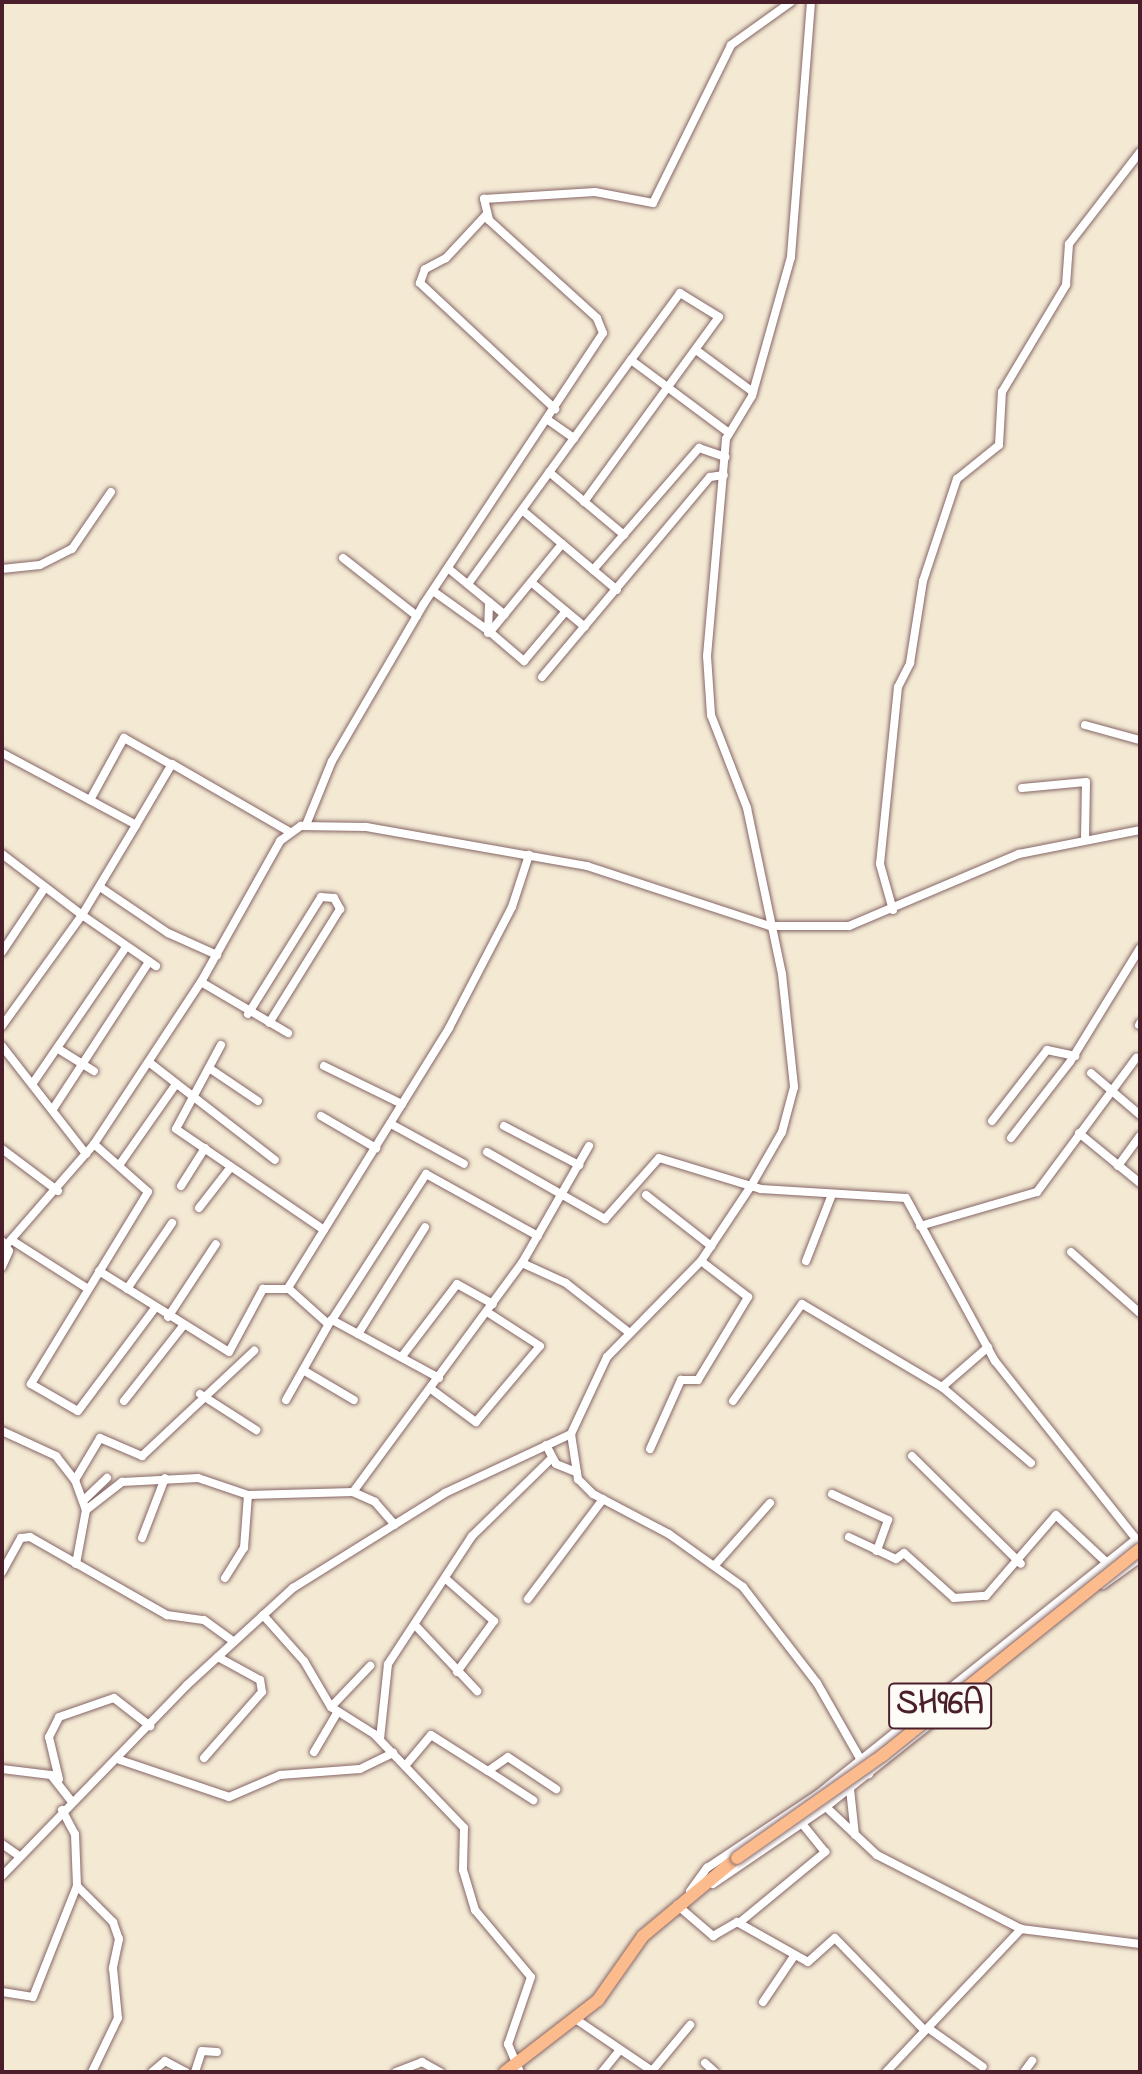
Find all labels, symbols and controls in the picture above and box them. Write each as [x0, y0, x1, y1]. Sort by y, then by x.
road number: SH96A [888, 1676, 992, 1736]

